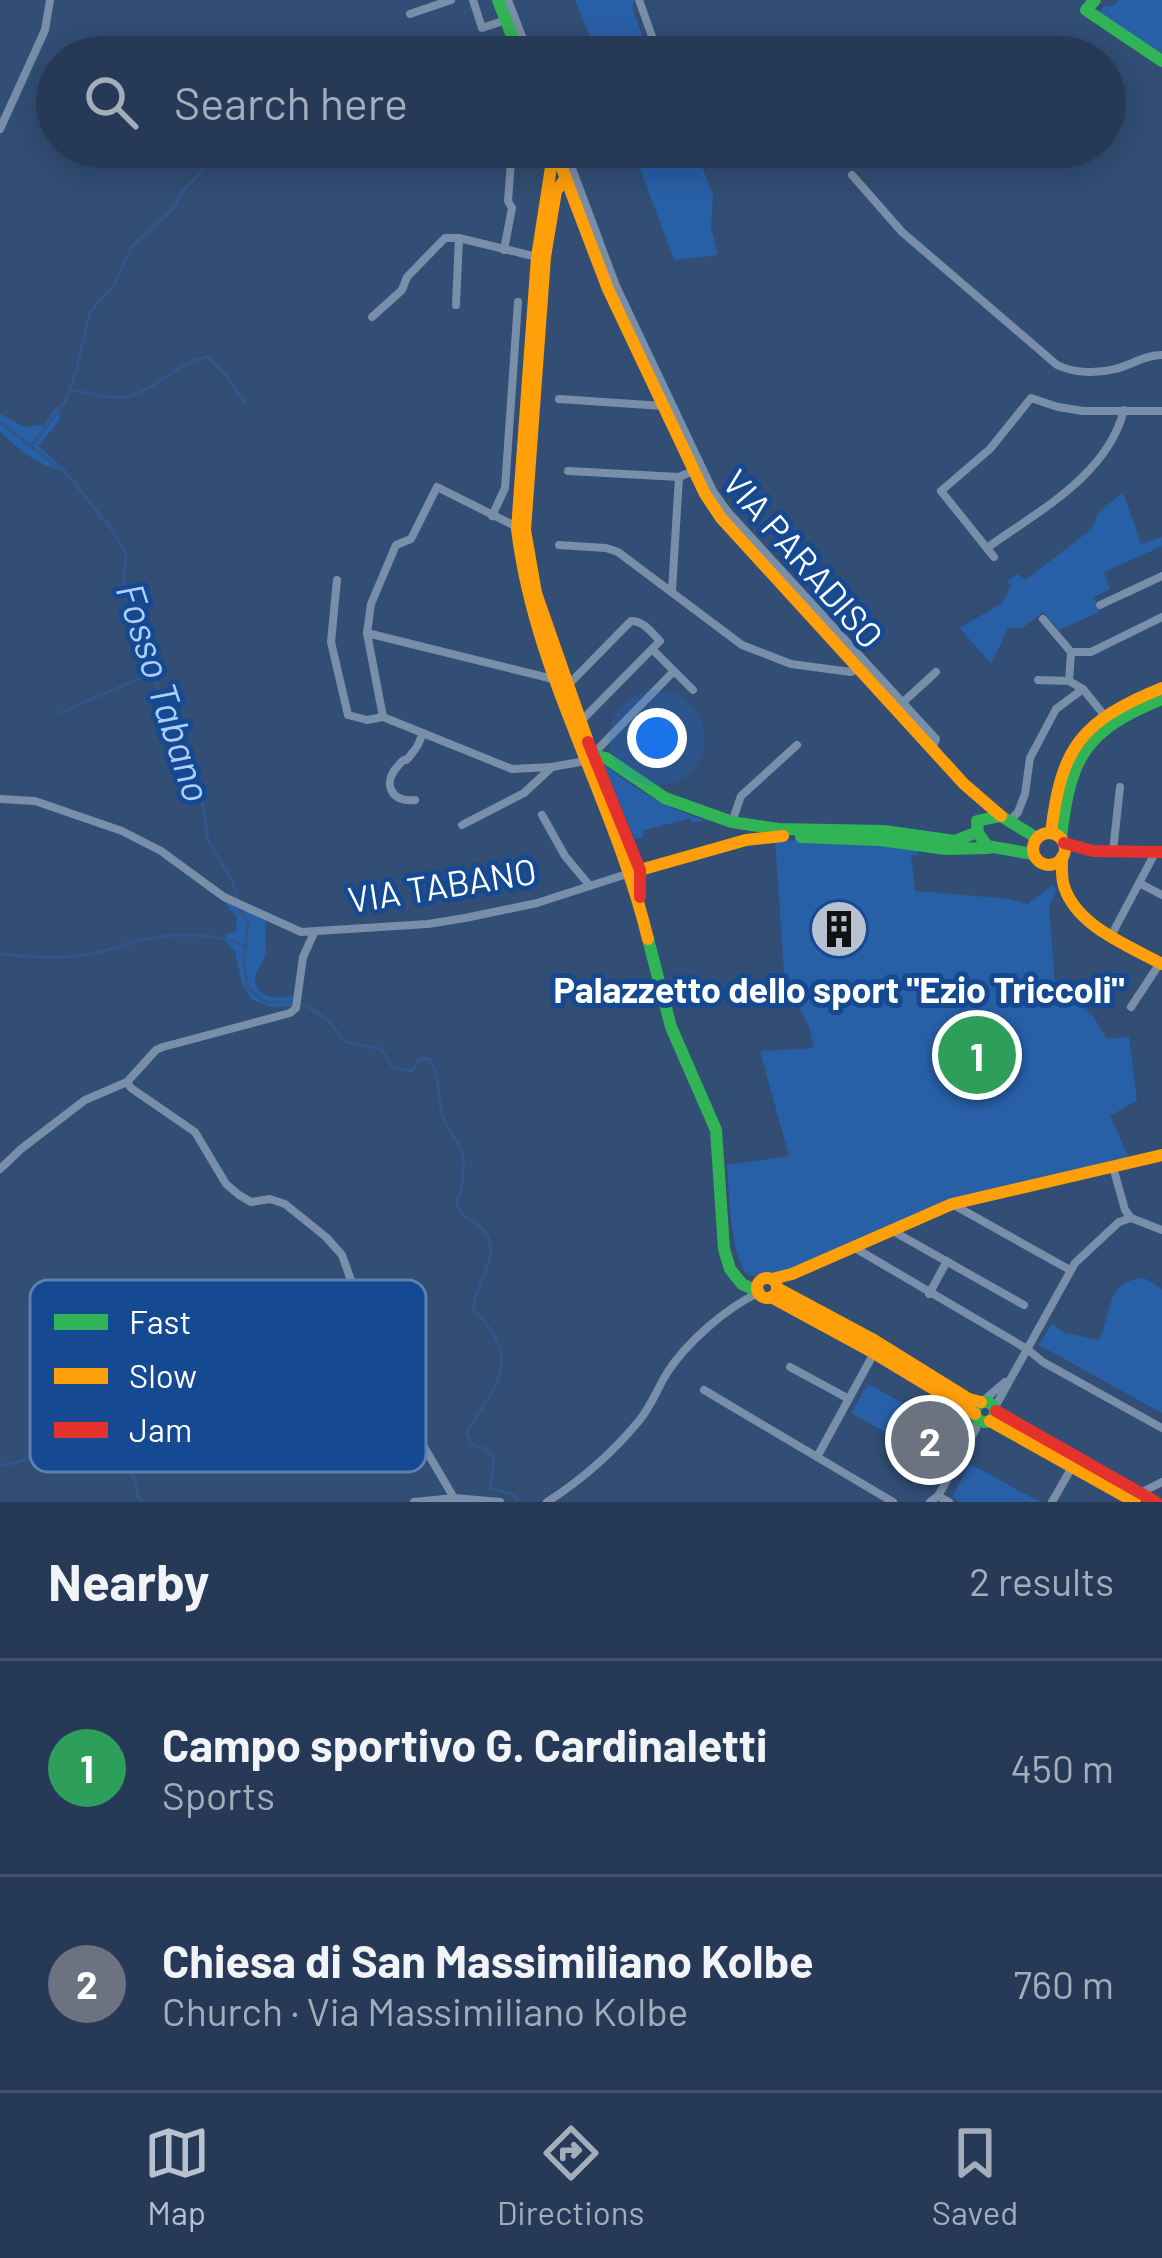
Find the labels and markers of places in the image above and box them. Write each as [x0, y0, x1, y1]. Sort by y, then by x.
building icon: Palazzetto dello sport "Ezio Triccoli" [808, 898, 870, 960]
place label: Palazzetto dello sport "Ezio Triccoli" [553, 967, 1125, 1010]
pin: 1 [938, 1010, 1016, 1100]
pin: 2 [891, 1395, 969, 1485]

